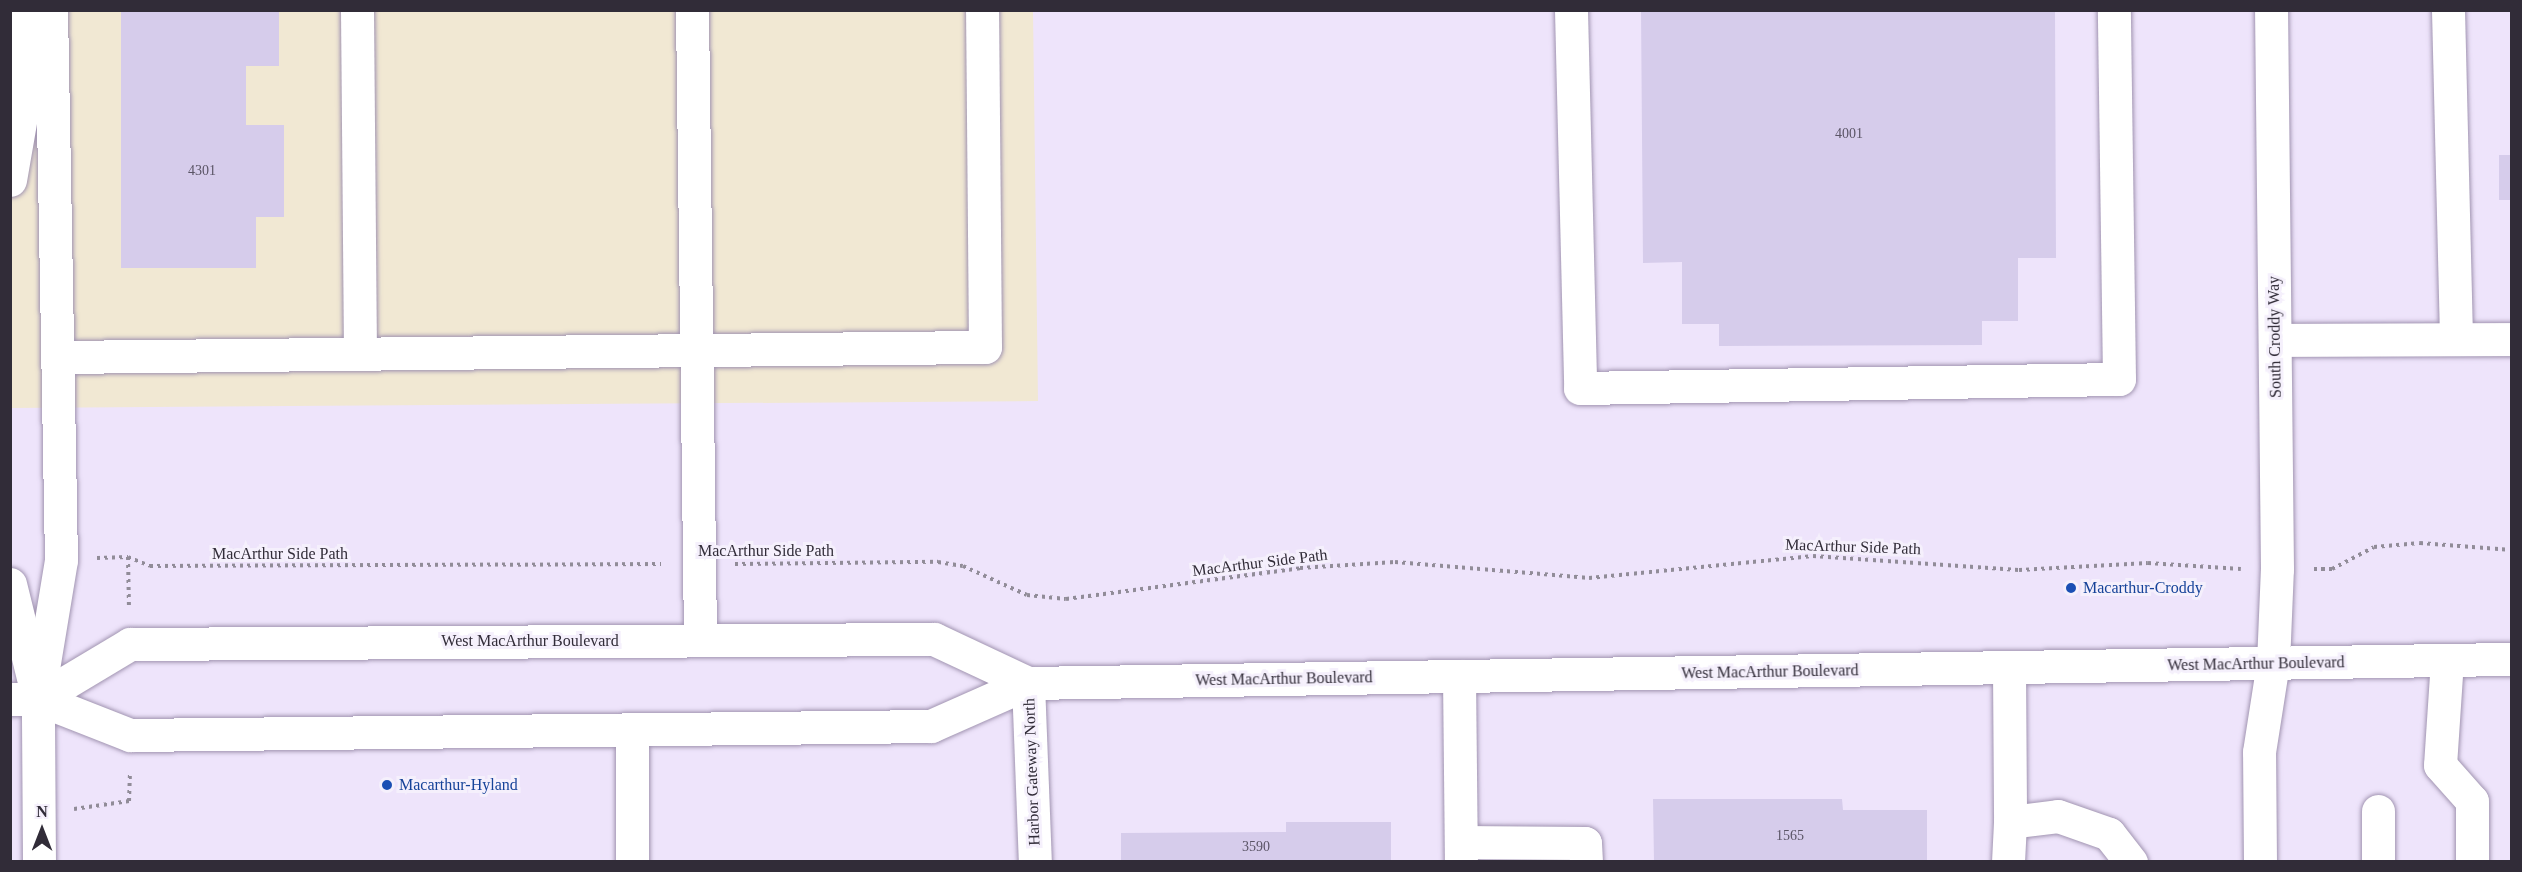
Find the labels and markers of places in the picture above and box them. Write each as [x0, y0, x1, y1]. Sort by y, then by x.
place label: Macarthur-Croddy [2083, 578, 2203, 598]
marker: Macarthur-Croddy [2064, 581, 2078, 595]
place label: Macarthur-Hyland [399, 775, 518, 795]
marker: Macarthur-Hyland [380, 778, 394, 792]

